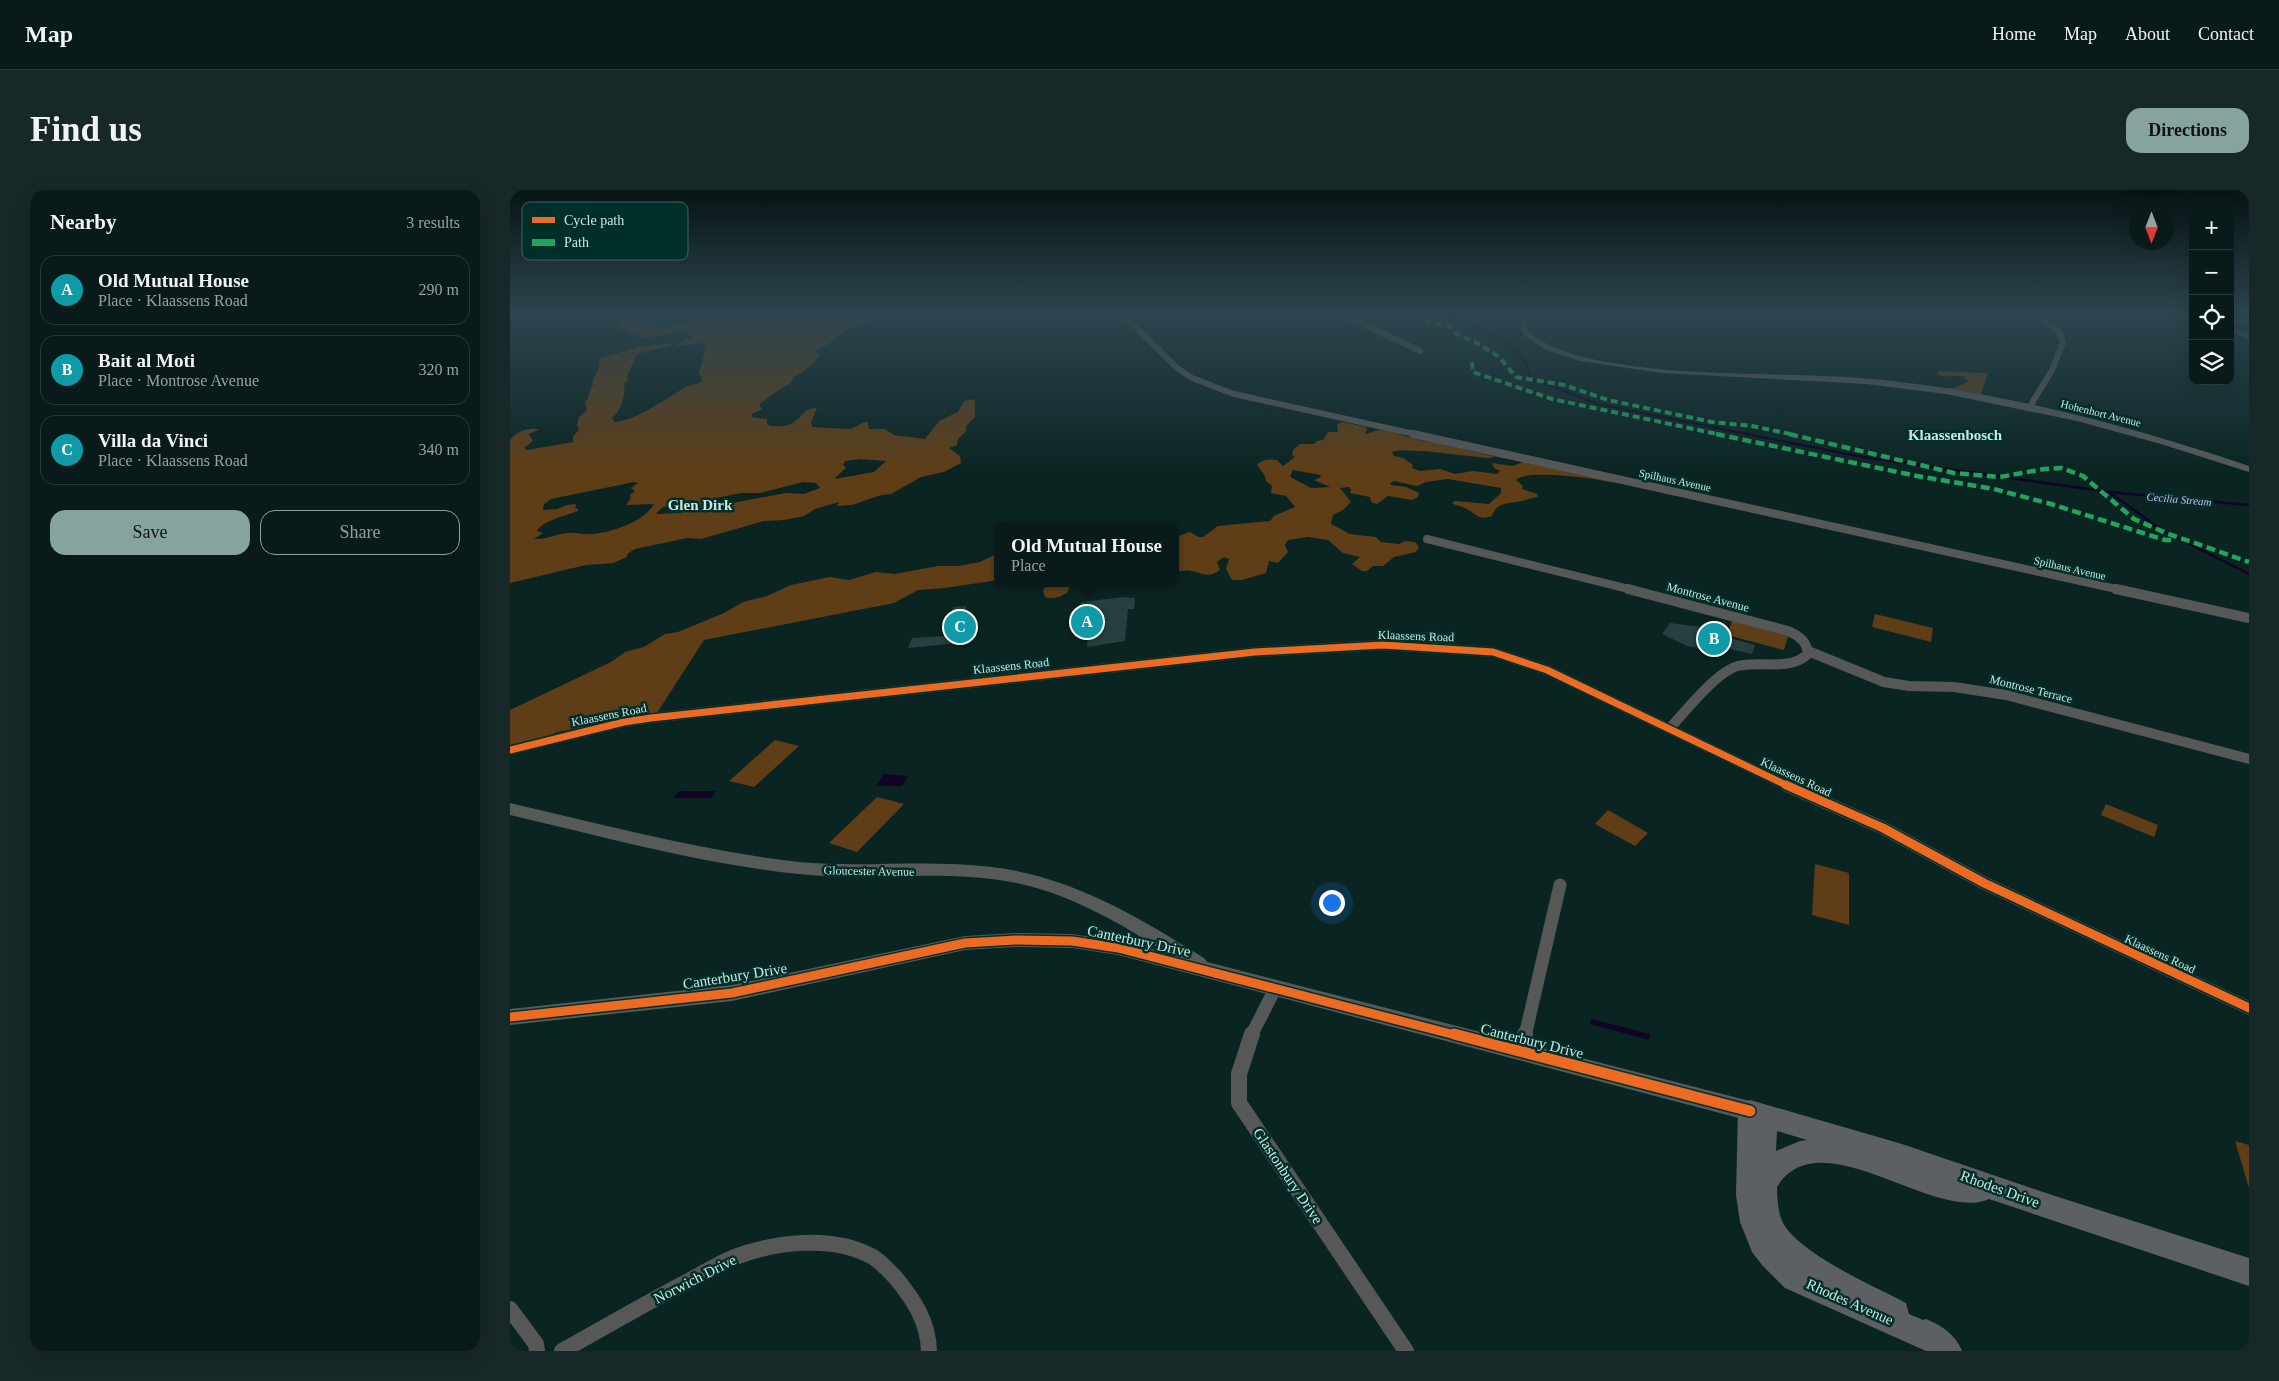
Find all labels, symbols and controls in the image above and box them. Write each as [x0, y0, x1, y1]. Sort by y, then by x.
text: Map [25, 21, 73, 47]
text: Home [1992, 24, 2036, 44]
text: Map [2064, 24, 2097, 44]
text: About [2125, 24, 2170, 44]
text: Contact [2198, 24, 2254, 44]
button: Directions [2126, 108, 2249, 153]
text: Find us [30, 110, 142, 149]
legend [522, 202, 688, 260]
north arrow [2129, 205, 2174, 250]
map controls [2189, 205, 2234, 385]
button: + [2189, 205, 2234, 250]
text: Nearby [50, 210, 117, 234]
text: Cycle path [564, 213, 624, 228]
text: 3 results [406, 214, 460, 231]
text: Path [564, 235, 589, 250]
button: − [2189, 250, 2234, 295]
text: Old Mutual House [98, 270, 249, 291]
text: A [61, 281, 73, 298]
text: 290 m [419, 281, 459, 298]
text: Place · Klaassens Road [98, 292, 248, 309]
button: locate [2189, 295, 2234, 340]
button: layers [2189, 340, 2234, 385]
text: Bait al Moti [98, 350, 195, 371]
text: B [62, 361, 72, 378]
text: 320 m [419, 361, 459, 378]
text: Place · Montrose Avenue [98, 372, 259, 389]
street label: Hohenhort Avenue [2059, 397, 2143, 429]
district label: Klaassenbosch [1908, 427, 2003, 443]
text: Villa da Vinci [98, 430, 208, 451]
text: C [61, 441, 73, 458]
text: 340 m [419, 441, 459, 458]
text: Place · Klaassens Road [98, 452, 248, 469]
street label: Spilhaus Avenue [1638, 466, 1712, 494]
water label: Cecilia Stream [2146, 490, 2212, 508]
district label: Glen Dirk [668, 497, 733, 513]
button: Save [50, 510, 250, 555]
button: Share [260, 510, 460, 555]
popup [994, 522, 1179, 587]
text: Old Mutual House [1011, 535, 1162, 556]
street label: Spilhaus Avenue [2033, 554, 2107, 582]
text: Place [1011, 557, 1046, 574]
street label: Montrose Avenue [1665, 579, 1751, 615]
pin: A [1071, 603, 1103, 641]
pin: C [944, 608, 976, 646]
pin: B [1698, 620, 1730, 658]
street label: Klaassens Road [1378, 628, 1454, 644]
street label: Klaassens Road [972, 655, 1050, 677]
street label: Montrose Terrace [1988, 672, 2074, 706]
street label: Klaassens Road [570, 701, 648, 729]
street label: Klaassens Road [1758, 755, 1834, 799]
street label: Gloucester Avenue [824, 863, 914, 879]
your location [1319, 890, 1345, 916]
street label: Canterbury Drive [1086, 922, 1193, 960]
street label: Klaassens Road [2122, 932, 2198, 976]
street label: Canterbury Drive [682, 960, 789, 992]
street label: Canterbury Drive [1479, 1020, 1585, 1062]
street label: Glastonbury Drive [1250, 1125, 1326, 1227]
street label: Rhodes Drive [1958, 1167, 2042, 1211]
street label: Norwich Drive [651, 1251, 739, 1307]
street label: Rhodes Avenue [1804, 1276, 1896, 1328]

